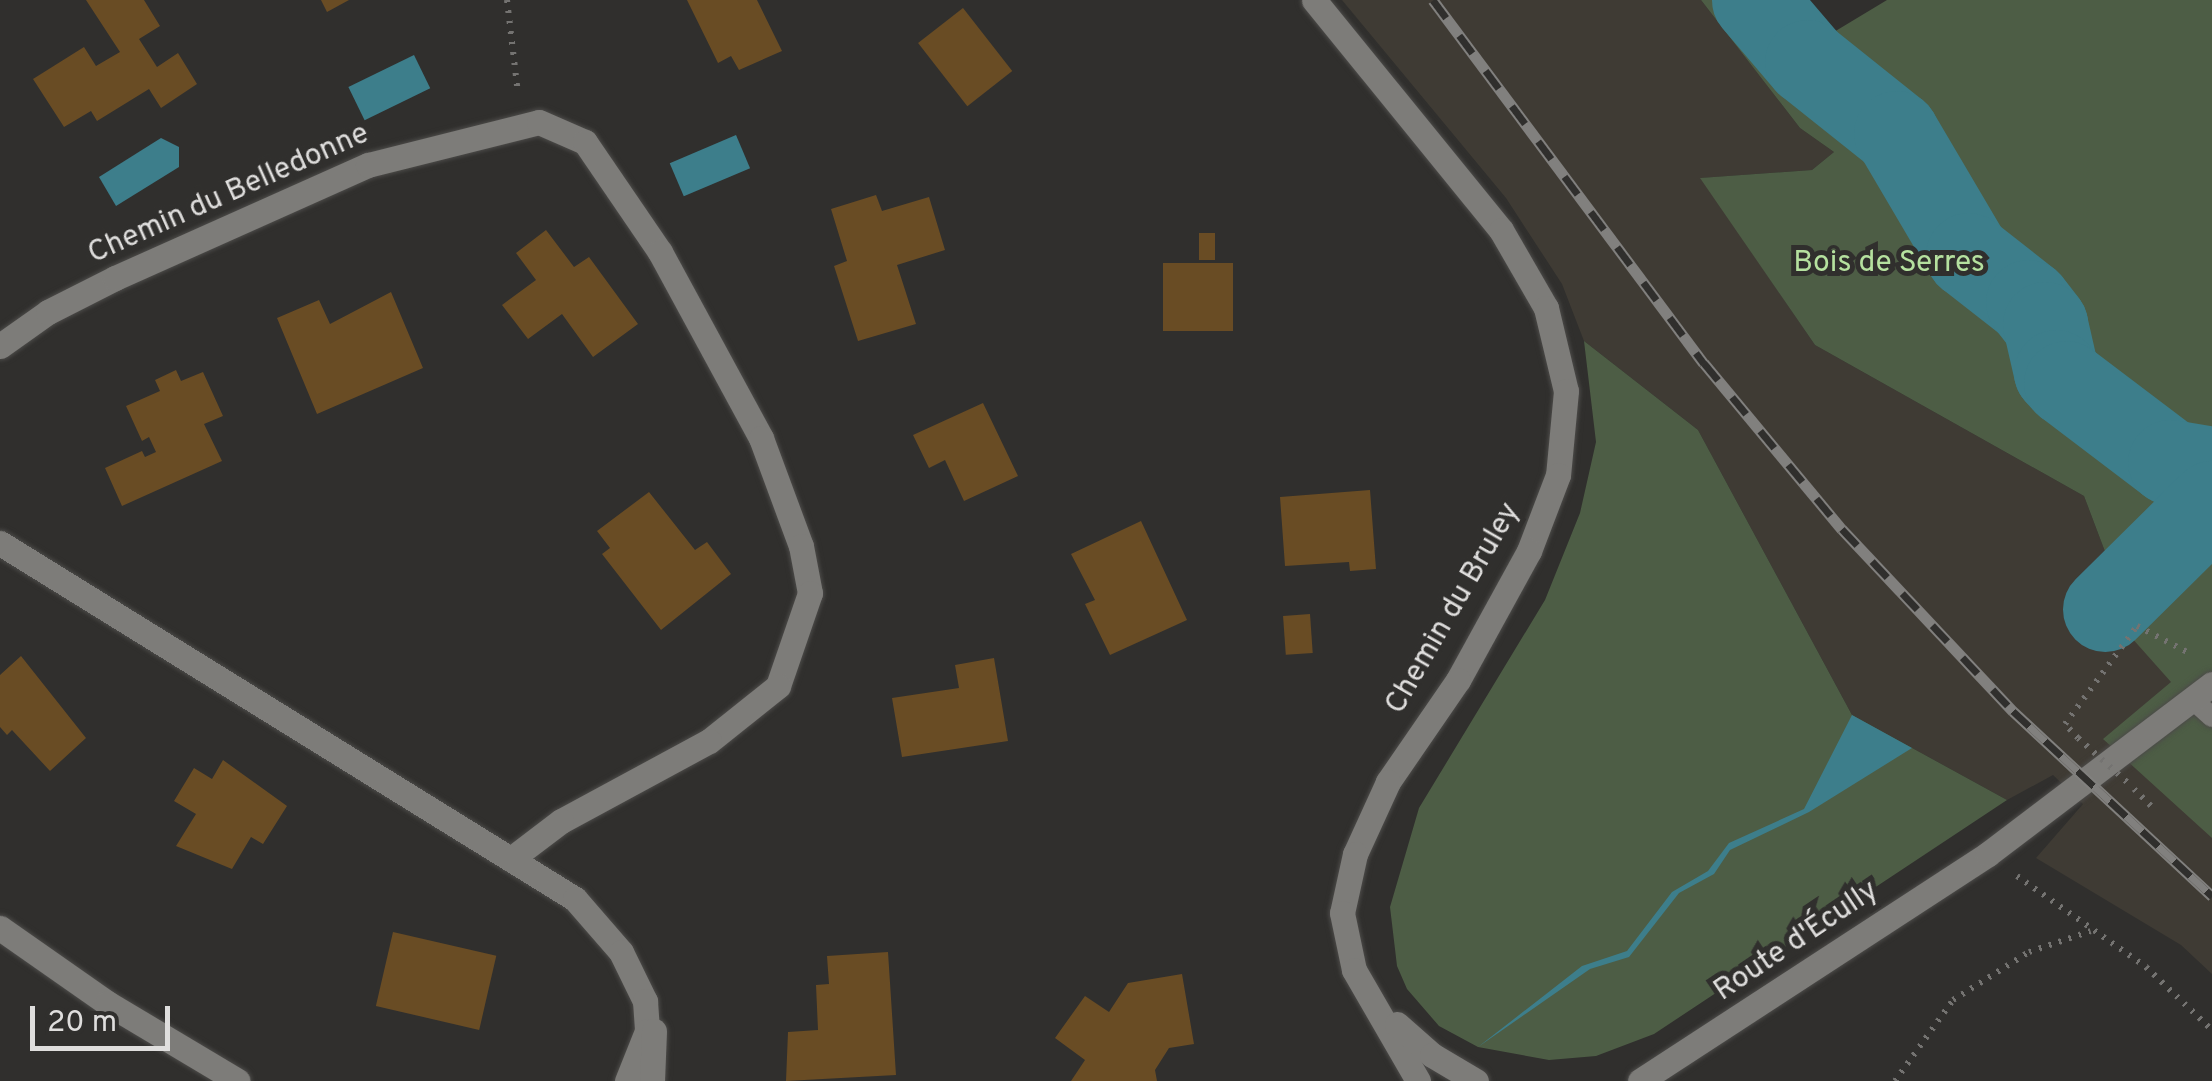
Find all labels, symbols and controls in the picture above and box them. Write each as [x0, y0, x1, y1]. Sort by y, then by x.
street label: Chemin du Belledonne [83, 117, 375, 273]
park label: Bois de Serres [1793, 246, 1985, 282]
street label: Chemin du Bruley [1379, 497, 1529, 721]
street label: Route d'Écully [1708, 874, 1886, 1010]
scale bar [35, 986, 175, 1048]
text: 20 m [47, 1005, 117, 1042]

